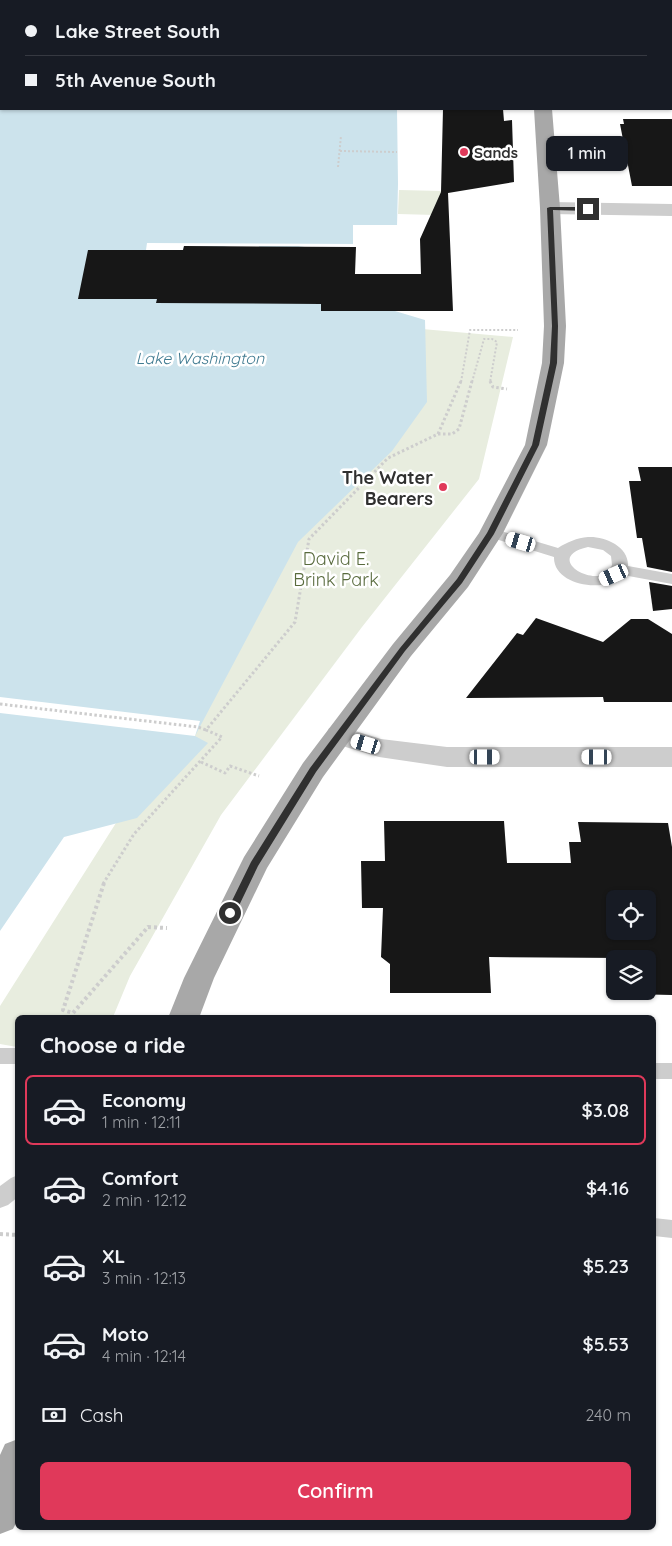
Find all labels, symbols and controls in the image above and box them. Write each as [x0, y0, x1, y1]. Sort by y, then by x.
text: Lake Street South [55, 19, 220, 43]
text: 5th Avenue South [55, 68, 216, 92]
callout: 1 min [547, 136, 629, 172]
place label: Sands [474, 143, 518, 162]
text: 1 min [568, 143, 606, 163]
marker: Sands [458, 146, 470, 158]
route end [577, 198, 599, 220]
water label: Lake Washington [136, 348, 265, 368]
place label: The Water Bearers [342, 466, 433, 510]
marker: The Water Bearers [437, 481, 449, 493]
car [504, 531, 537, 553]
park label: David E. Brink Park [293, 547, 379, 591]
car [597, 562, 630, 588]
car [349, 732, 382, 756]
car [470, 750, 500, 765]
car [582, 750, 612, 765]
map controls [606, 890, 656, 1000]
button: locate [606, 890, 656, 940]
route start [219, 902, 241, 924]
button: layers [606, 950, 656, 1000]
text: Choose a ride [40, 1031, 185, 1059]
icon: car [42, 1088, 87, 1133]
text: Economy [102, 1088, 186, 1112]
text: $3.08 [582, 1098, 629, 1122]
text: 1 min · 12:11 [102, 1112, 181, 1132]
icon: car [42, 1166, 87, 1211]
text: Comfort [102, 1166, 179, 1190]
text: $4.16 [586, 1176, 629, 1200]
text: 2 min · 12:12 [102, 1190, 187, 1210]
icon: car [42, 1244, 87, 1289]
text: XL [102, 1244, 125, 1268]
text: $5.23 [583, 1254, 629, 1278]
text: 3 min · 12:13 [102, 1268, 186, 1288]
icon: car [42, 1322, 87, 1367]
text: Moto [102, 1322, 149, 1346]
text: $5.53 [583, 1332, 629, 1356]
text: 4 min · 12:14 [102, 1346, 186, 1366]
icon: cash [40, 1401, 68, 1429]
text: Cash [80, 1403, 124, 1427]
text: 240 m [585, 1405, 631, 1425]
button: Confirm [40, 1462, 631, 1520]

